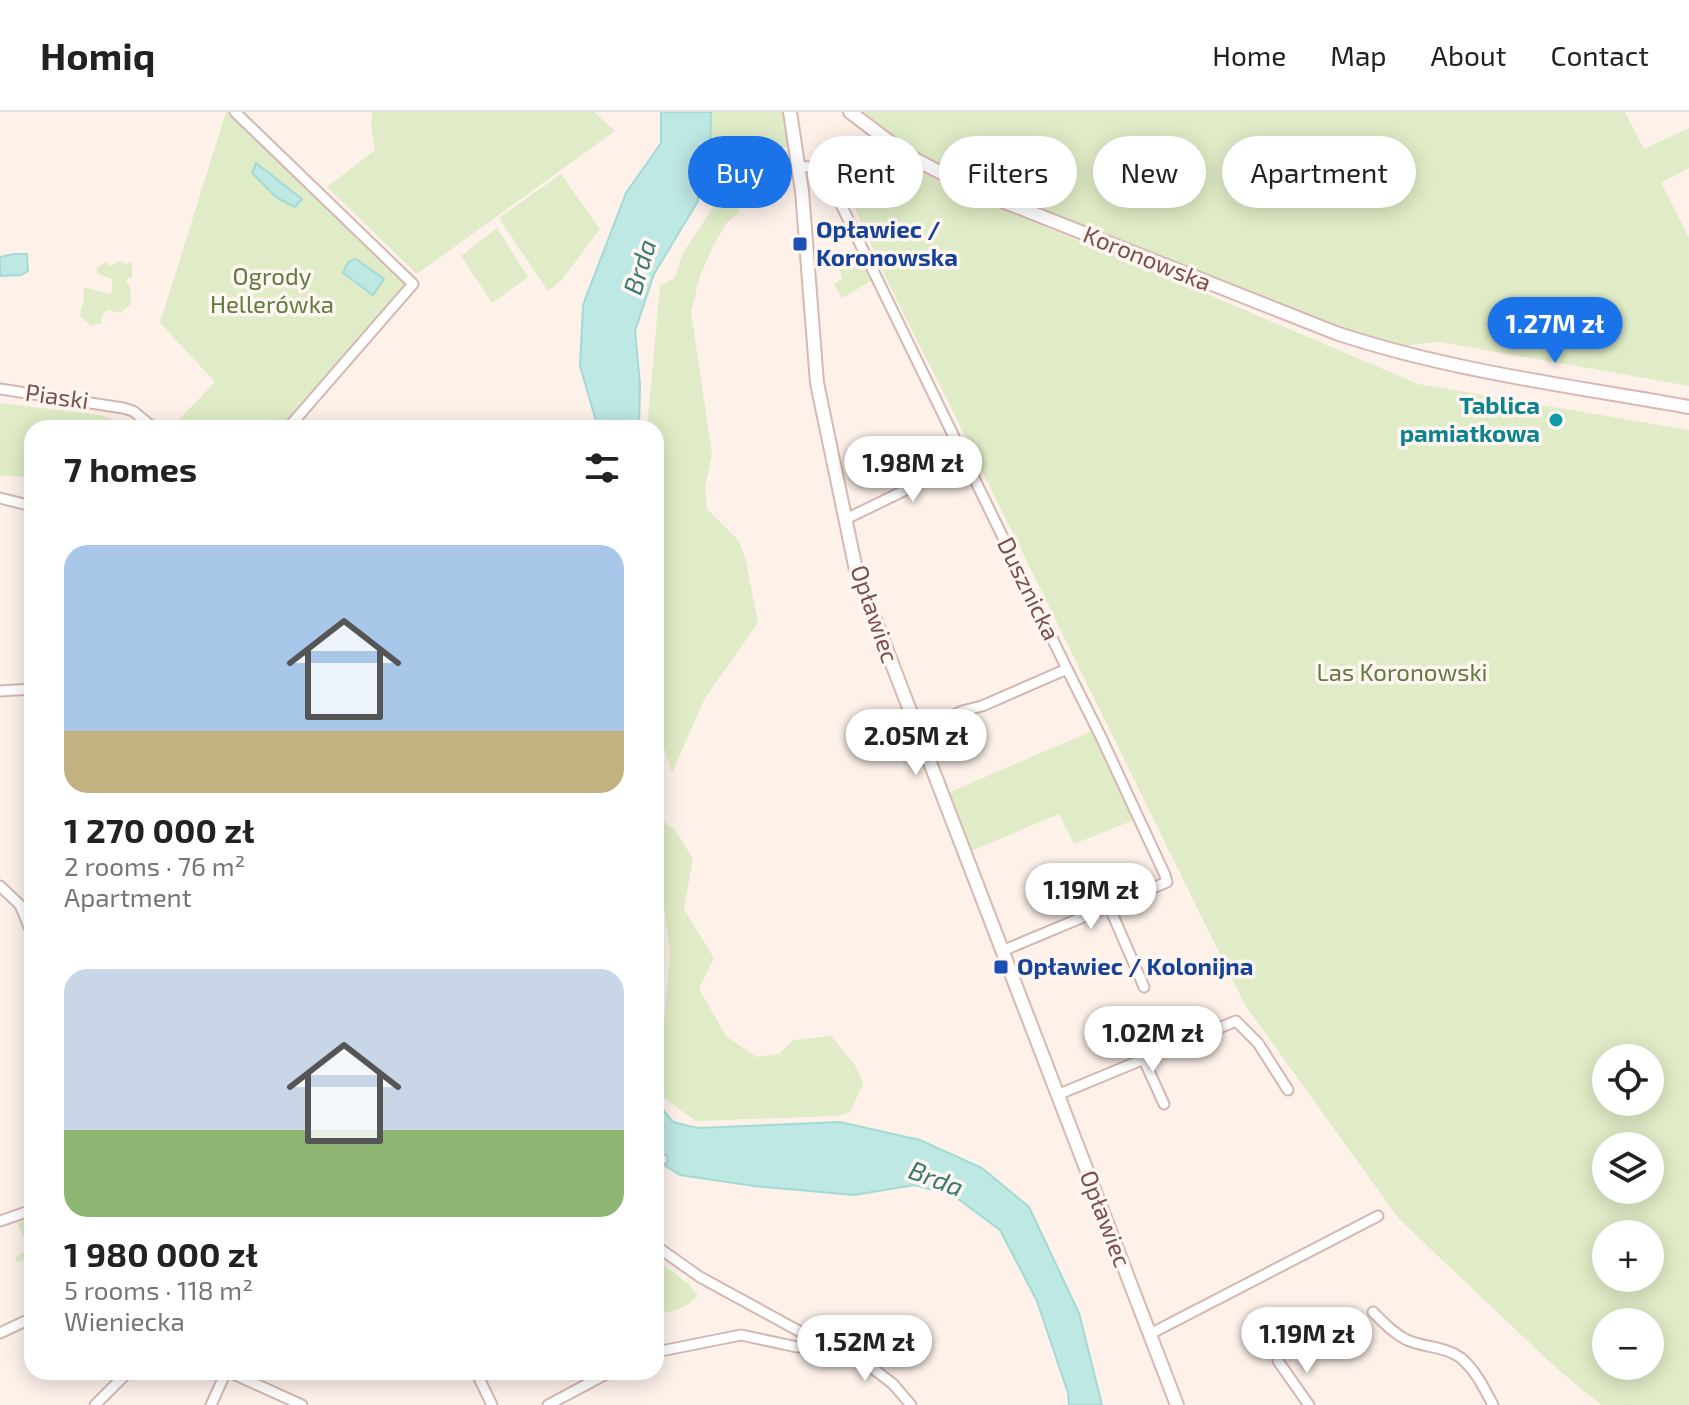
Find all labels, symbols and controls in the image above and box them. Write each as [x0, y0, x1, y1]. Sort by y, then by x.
text: Homiq [40, 32, 155, 78]
text: Home [1212, 38, 1286, 72]
text: Map [1330, 38, 1387, 72]
text: About [1431, 38, 1506, 72]
text: Contact [1550, 38, 1649, 72]
chip: Buy [688, 136, 792, 208]
chip: Rent [808, 136, 923, 208]
chip: Filters [939, 136, 1077, 208]
chip: New [1093, 136, 1206, 208]
chip: Apartment [1222, 136, 1416, 208]
place label: Opławiec / Koronowska [816, 214, 958, 271]
street label: Koronowska [1079, 219, 1216, 296]
water label: Brda [616, 235, 662, 298]
marker: Opławiec / Koronowska [791, 235, 809, 253]
park label: Ogrody Hellerówka [210, 261, 334, 318]
pin: 1.27M zł [1472, 297, 1638, 365]
text: 1.27M zł [1506, 307, 1604, 338]
street label: Piaski [24, 377, 91, 414]
place label: Tablica pamiatkowa [1400, 390, 1540, 447]
marker: Tablica pamiatkowa [1547, 411, 1565, 429]
pin: 1.98M zł [830, 436, 996, 504]
icon: filters [580, 446, 624, 490]
text: 1.98M zł [862, 446, 964, 477]
text: 7 homes [64, 448, 197, 489]
street label: Dusznicka [992, 532, 1067, 645]
street label: Opławiec [845, 561, 906, 666]
icon: home [272, 597, 416, 741]
park label: Las Koronowski [1316, 657, 1488, 686]
pin: 2.05M zł [833, 709, 999, 777]
text: 2.05M zł [864, 719, 968, 750]
text: 1 270 000 zł [64, 809, 254, 850]
text: 2 rooms · 76 m² [64, 850, 245, 881]
pin: 1.19M zł [1008, 863, 1174, 931]
text: 1.19M zł [1043, 873, 1139, 904]
text: Apartment [64, 881, 192, 912]
place label: Opławiec / Kolonijna [1017, 951, 1253, 980]
marker: Opławiec / Kolonijna [992, 958, 1010, 976]
pin: 1.02M zł [1070, 1006, 1236, 1074]
text: 1.02M zł [1102, 1016, 1204, 1047]
icon: home [272, 1021, 416, 1165]
map controls [1592, 1044, 1664, 1380]
button: locate [1592, 1044, 1664, 1116]
button: layers [1592, 1132, 1664, 1204]
water label: Brda [905, 1153, 968, 1202]
street label: Opławiec [1075, 1166, 1138, 1271]
button: + [1592, 1220, 1664, 1292]
text: 1 980 000 zł [64, 1233, 258, 1274]
text: 5 rooms · 118 m² [64, 1274, 253, 1305]
text: Wieniecka [64, 1305, 185, 1336]
pin: 1.19M zł [1224, 1307, 1390, 1375]
button: − [1592, 1308, 1664, 1380]
pin: 1.52M zł [782, 1315, 948, 1383]
text: 1.19M zł [1259, 1317, 1355, 1348]
text: 1.52M zł [815, 1325, 915, 1356]

